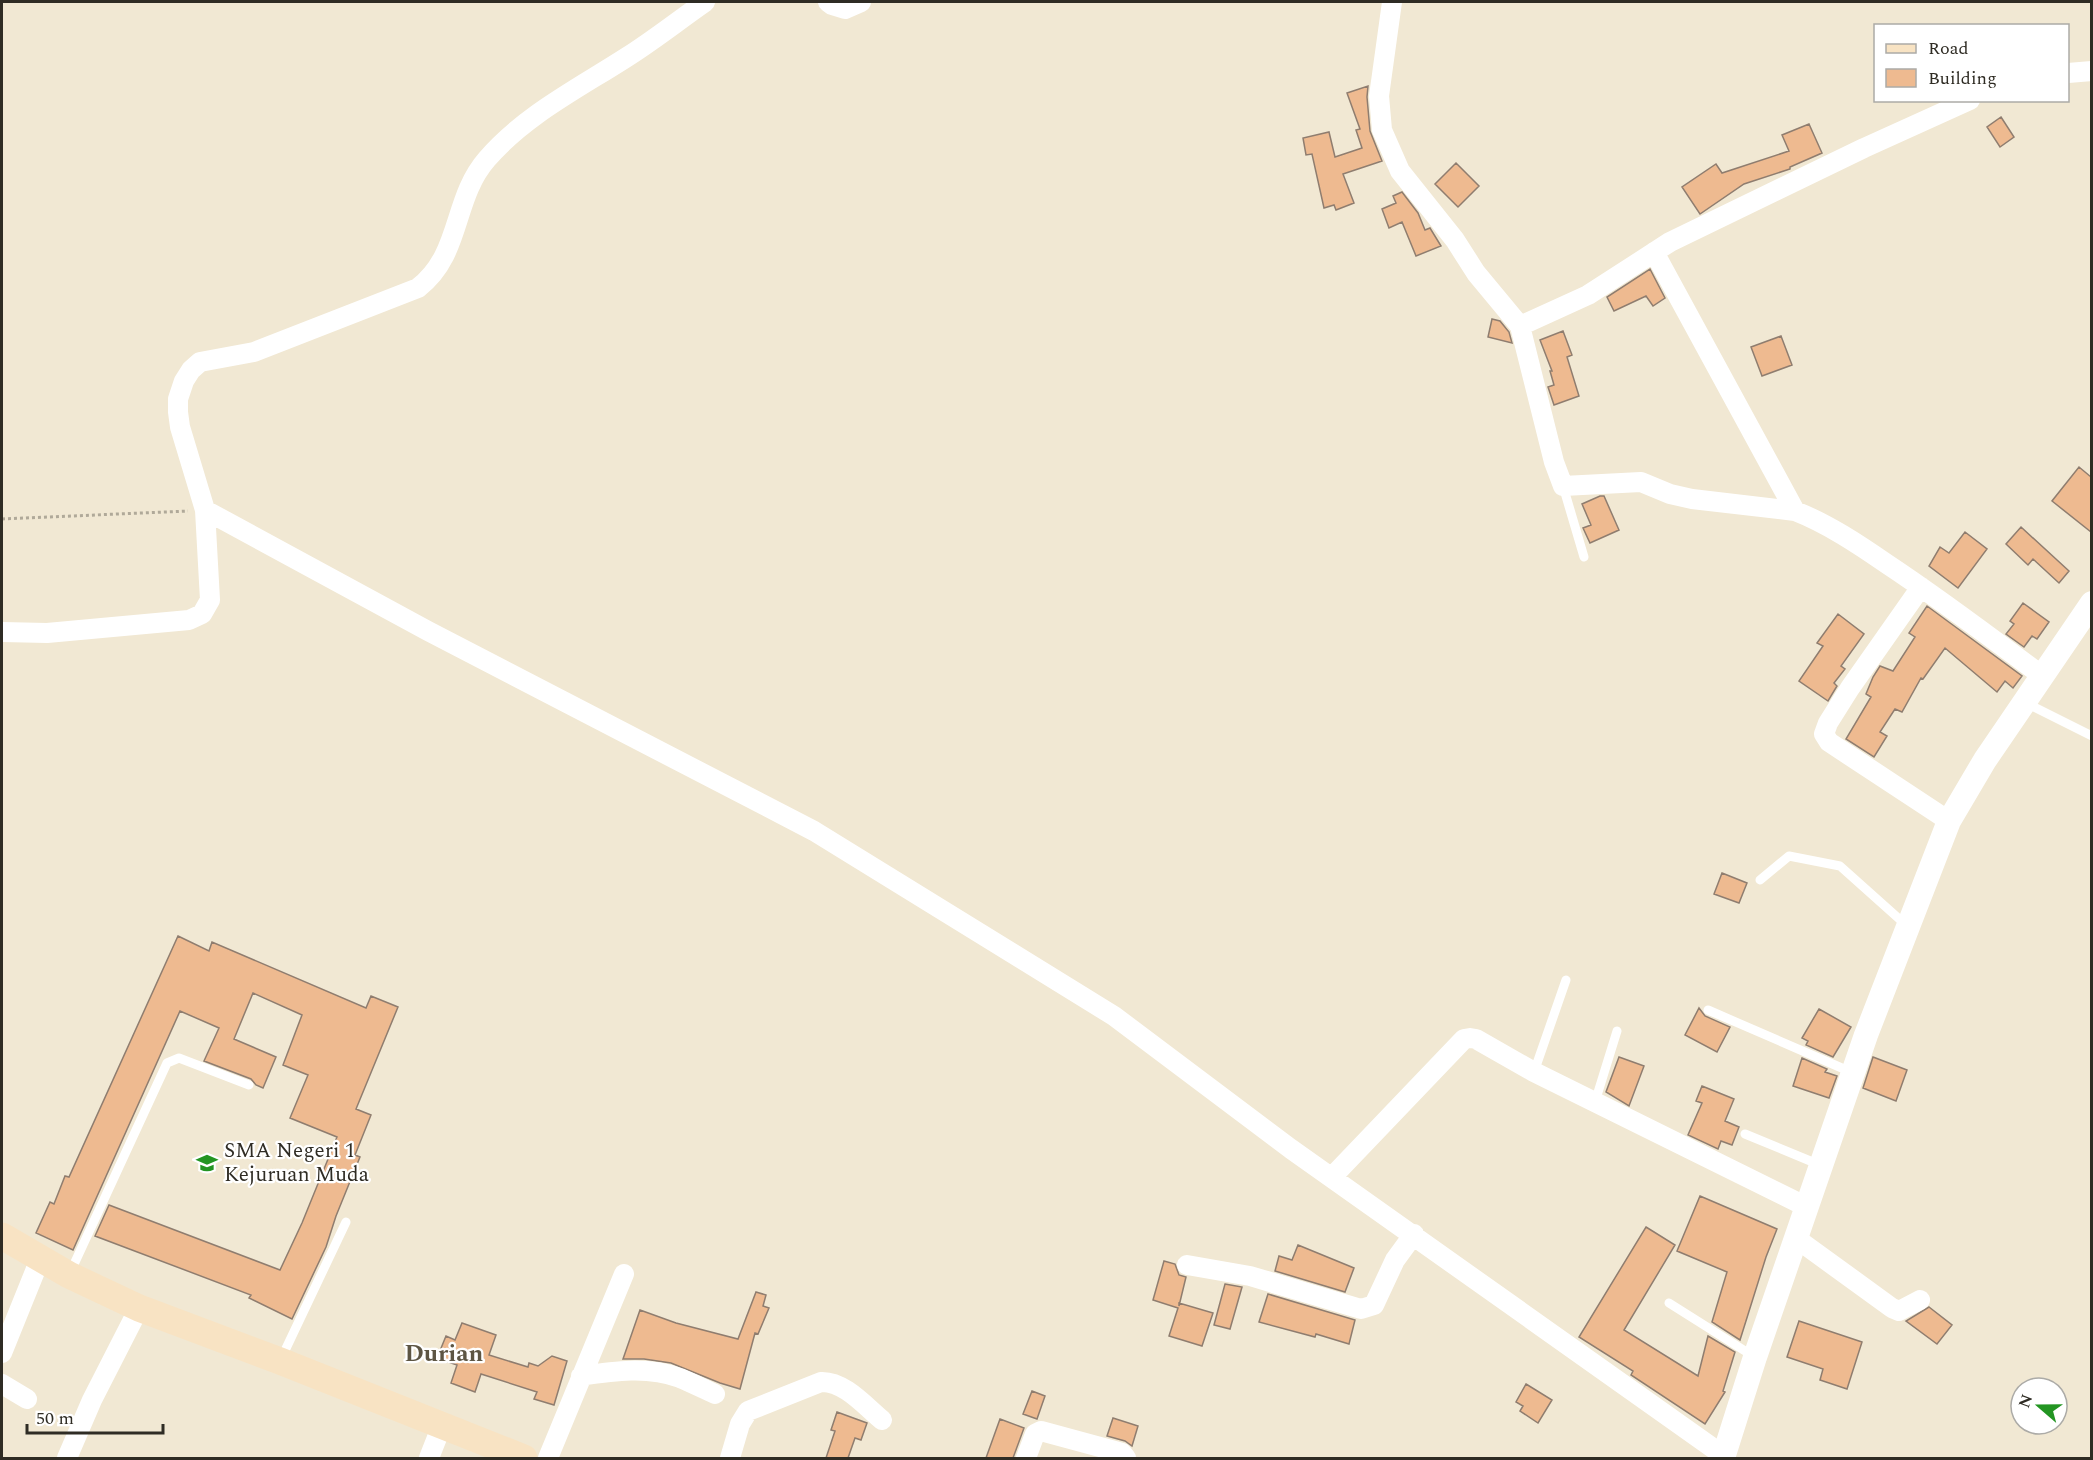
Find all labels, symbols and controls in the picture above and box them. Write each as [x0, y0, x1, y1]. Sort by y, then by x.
legend [1874, 24, 2069, 102]
text: Road [1928, 35, 1969, 62]
text: Building [1928, 65, 1997, 92]
place label: SMA Negeri 1 Kejuruan Muda [224, 1135, 370, 1191]
school or university icon: SMA Negeri 1 Kejuruan Muda [195, 1151, 219, 1175]
district label: Durian [405, 1336, 484, 1372]
north arrow [2009, 1376, 2069, 1436]
text: N [2012, 1391, 2039, 1411]
scale bar [27, 1397, 164, 1435]
text: 50 m [36, 1405, 74, 1432]

